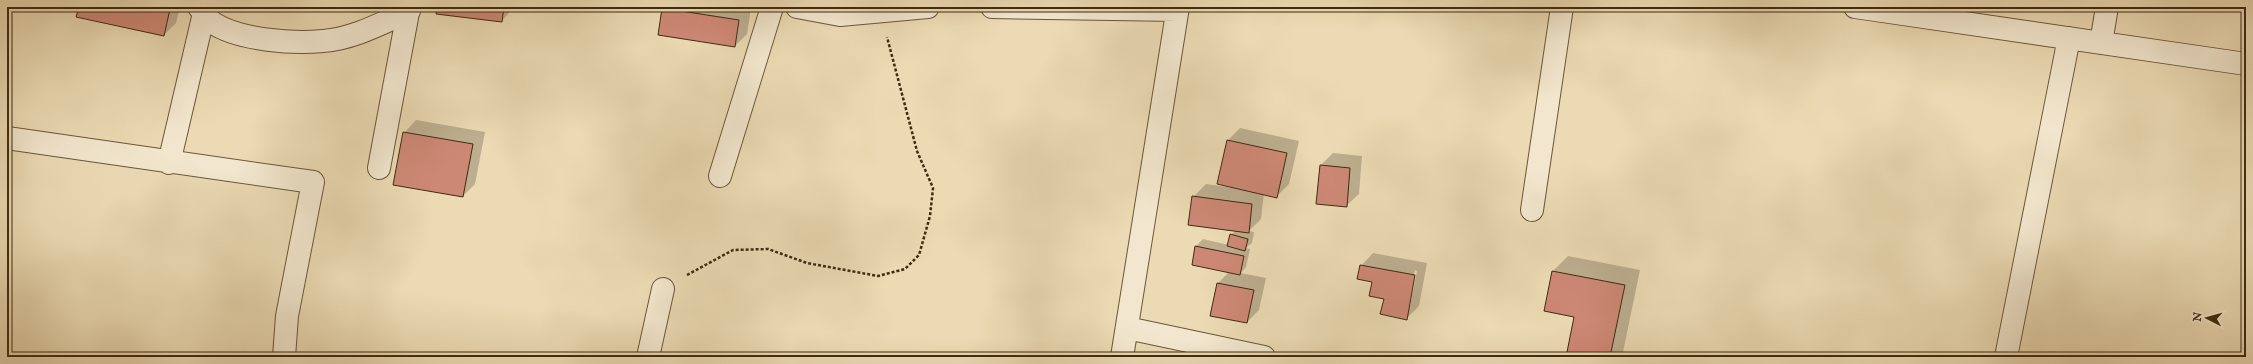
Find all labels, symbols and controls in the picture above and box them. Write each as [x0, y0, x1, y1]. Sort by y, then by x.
north arrow [2187, 298, 2227, 338]
text: N [2190, 311, 2206, 324]

